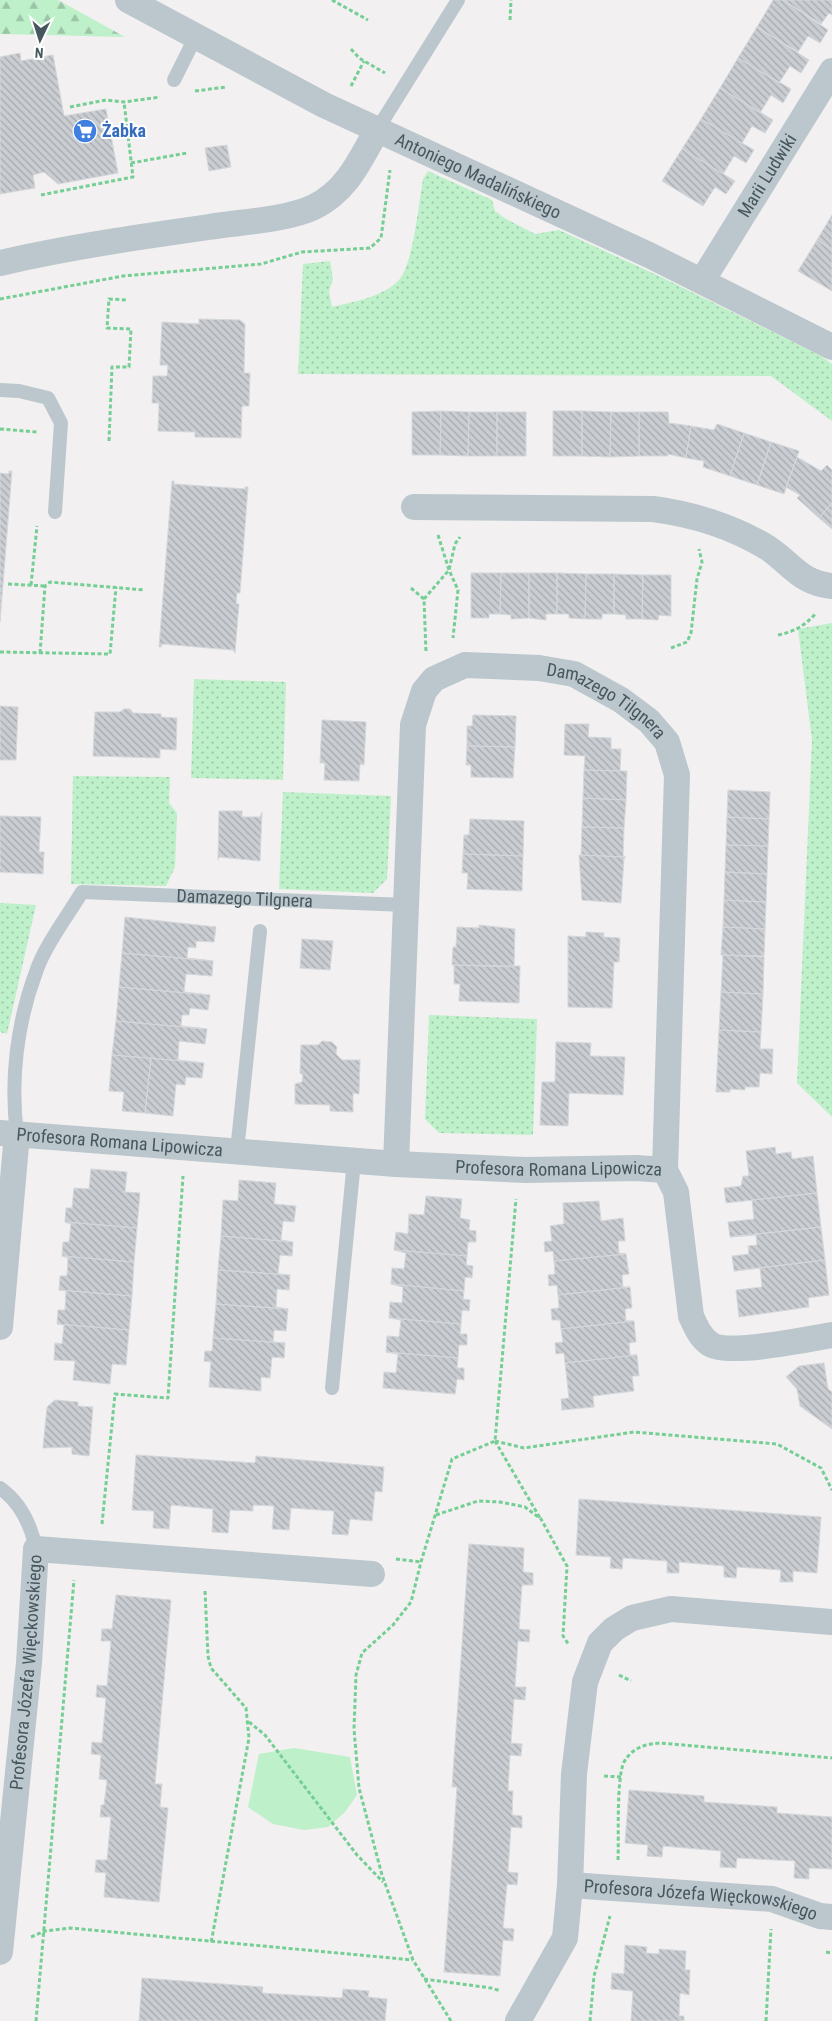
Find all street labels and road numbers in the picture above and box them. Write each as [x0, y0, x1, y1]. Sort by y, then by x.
street label: Antoniego Madalińskiego [392, 128, 565, 223]
street label: Marii Ludwiki [733, 130, 801, 221]
street label: Damazego Tilgnera [545, 659, 671, 743]
street label: Damazego Tilgnera [176, 885, 313, 911]
street label: Profesora Romana Lipowicza [16, 1123, 224, 1160]
street label: Profesora Romana Lipowicza [455, 1156, 663, 1180]
street label: Profesora Józefa Więckowskiego [5, 1554, 46, 1791]
street label: Profesora Józefa Więckowskiego [583, 1875, 820, 1924]

